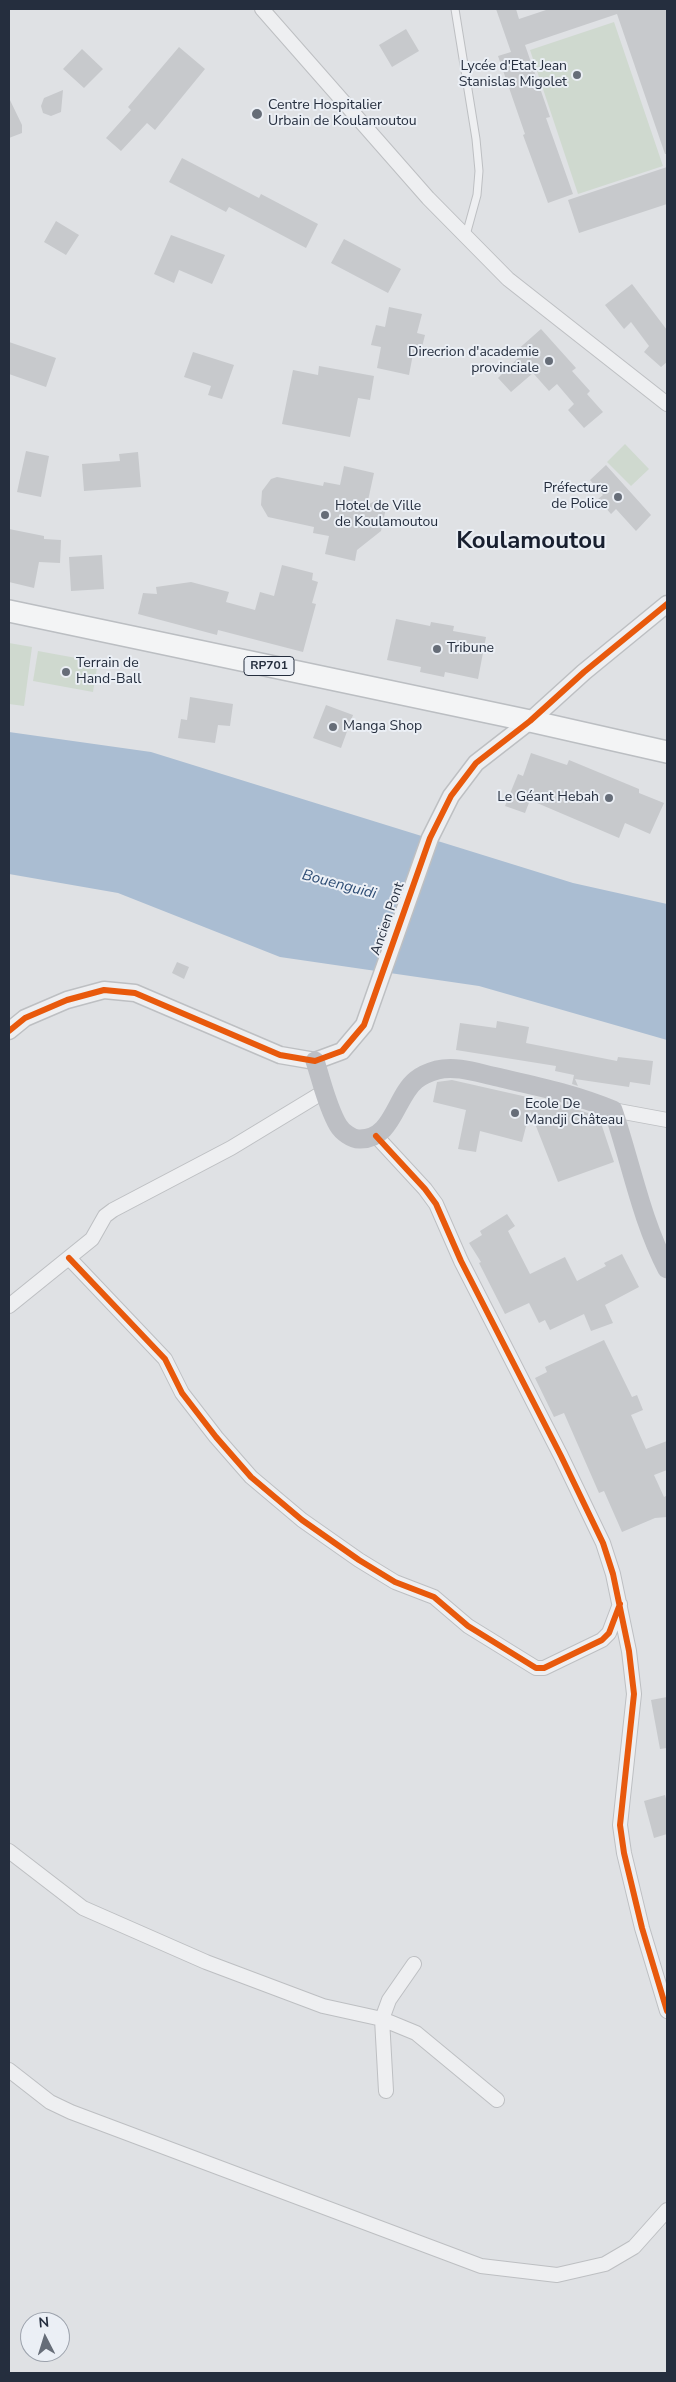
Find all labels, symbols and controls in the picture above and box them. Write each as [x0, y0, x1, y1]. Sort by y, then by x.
place label: Lycée d'Etat Jean Stanislas Migolet [459, 59, 567, 92]
marker: Lycée d'Etat Jean Stanislas Migolet [571, 69, 583, 81]
place label: Centre Hospitalier Urbain de Koulamoutou [268, 98, 417, 130]
marker: Centre Hospitalier Urbain de Koulamoutou [250, 107, 264, 121]
place label: Direcrion d'academie provinciale [408, 345, 539, 378]
marker: Direcrion d'academie provinciale [543, 355, 555, 367]
place label: Préfecture de Police [543, 481, 608, 514]
marker: Préfecture de Police [612, 491, 624, 503]
place label: Hotel de Ville de Koulamoutou [335, 499, 438, 532]
marker: Hotel de Ville de Koulamoutou [319, 509, 331, 521]
district label: Koulamoutou [456, 528, 606, 556]
place label: Tribune [447, 641, 494, 657]
marker: Tribune [431, 643, 443, 655]
place label: Terrain de Hand-Ball [76, 656, 141, 689]
road number: RP701 [244, 656, 294, 676]
marker: Terrain de Hand-Ball [60, 666, 72, 678]
place label: Manga Shop [343, 719, 422, 735]
marker: Manga Shop [327, 721, 339, 733]
place label: Le Géant Hebah [497, 790, 599, 806]
marker: Le Géant Hebah [603, 792, 615, 804]
water label: Bouenguidi [300, 866, 378, 904]
street label: Ancien Pont [368, 880, 408, 958]
place label: Ecole De Mandji Château [525, 1097, 623, 1130]
marker: Ecole De Mandji Château [509, 1107, 521, 1119]
north arrow [20, 2312, 70, 2362]
text: N [38, 2313, 50, 2332]

